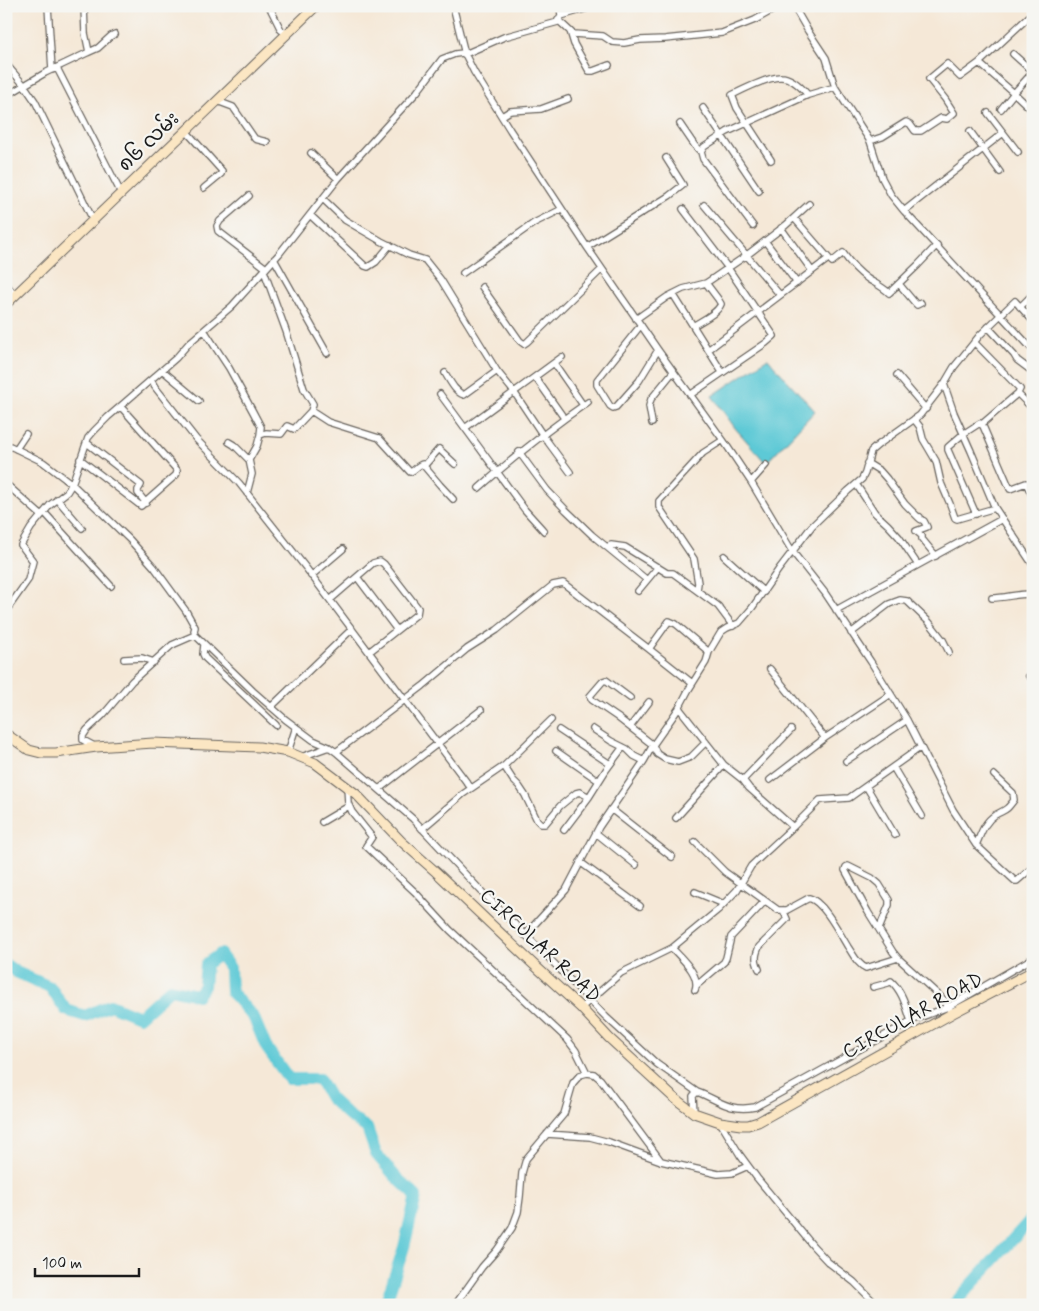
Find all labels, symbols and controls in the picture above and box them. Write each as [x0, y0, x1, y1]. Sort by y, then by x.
street label: ၈၆ လမ်း [111, 105, 186, 178]
street label: CIRCULAR ROAD [473, 883, 607, 1009]
street label: CIRCULAR ROAD [838, 966, 988, 1066]
scale bar [35, 1246, 139, 1278]
text: 100 m [42, 1254, 82, 1274]

